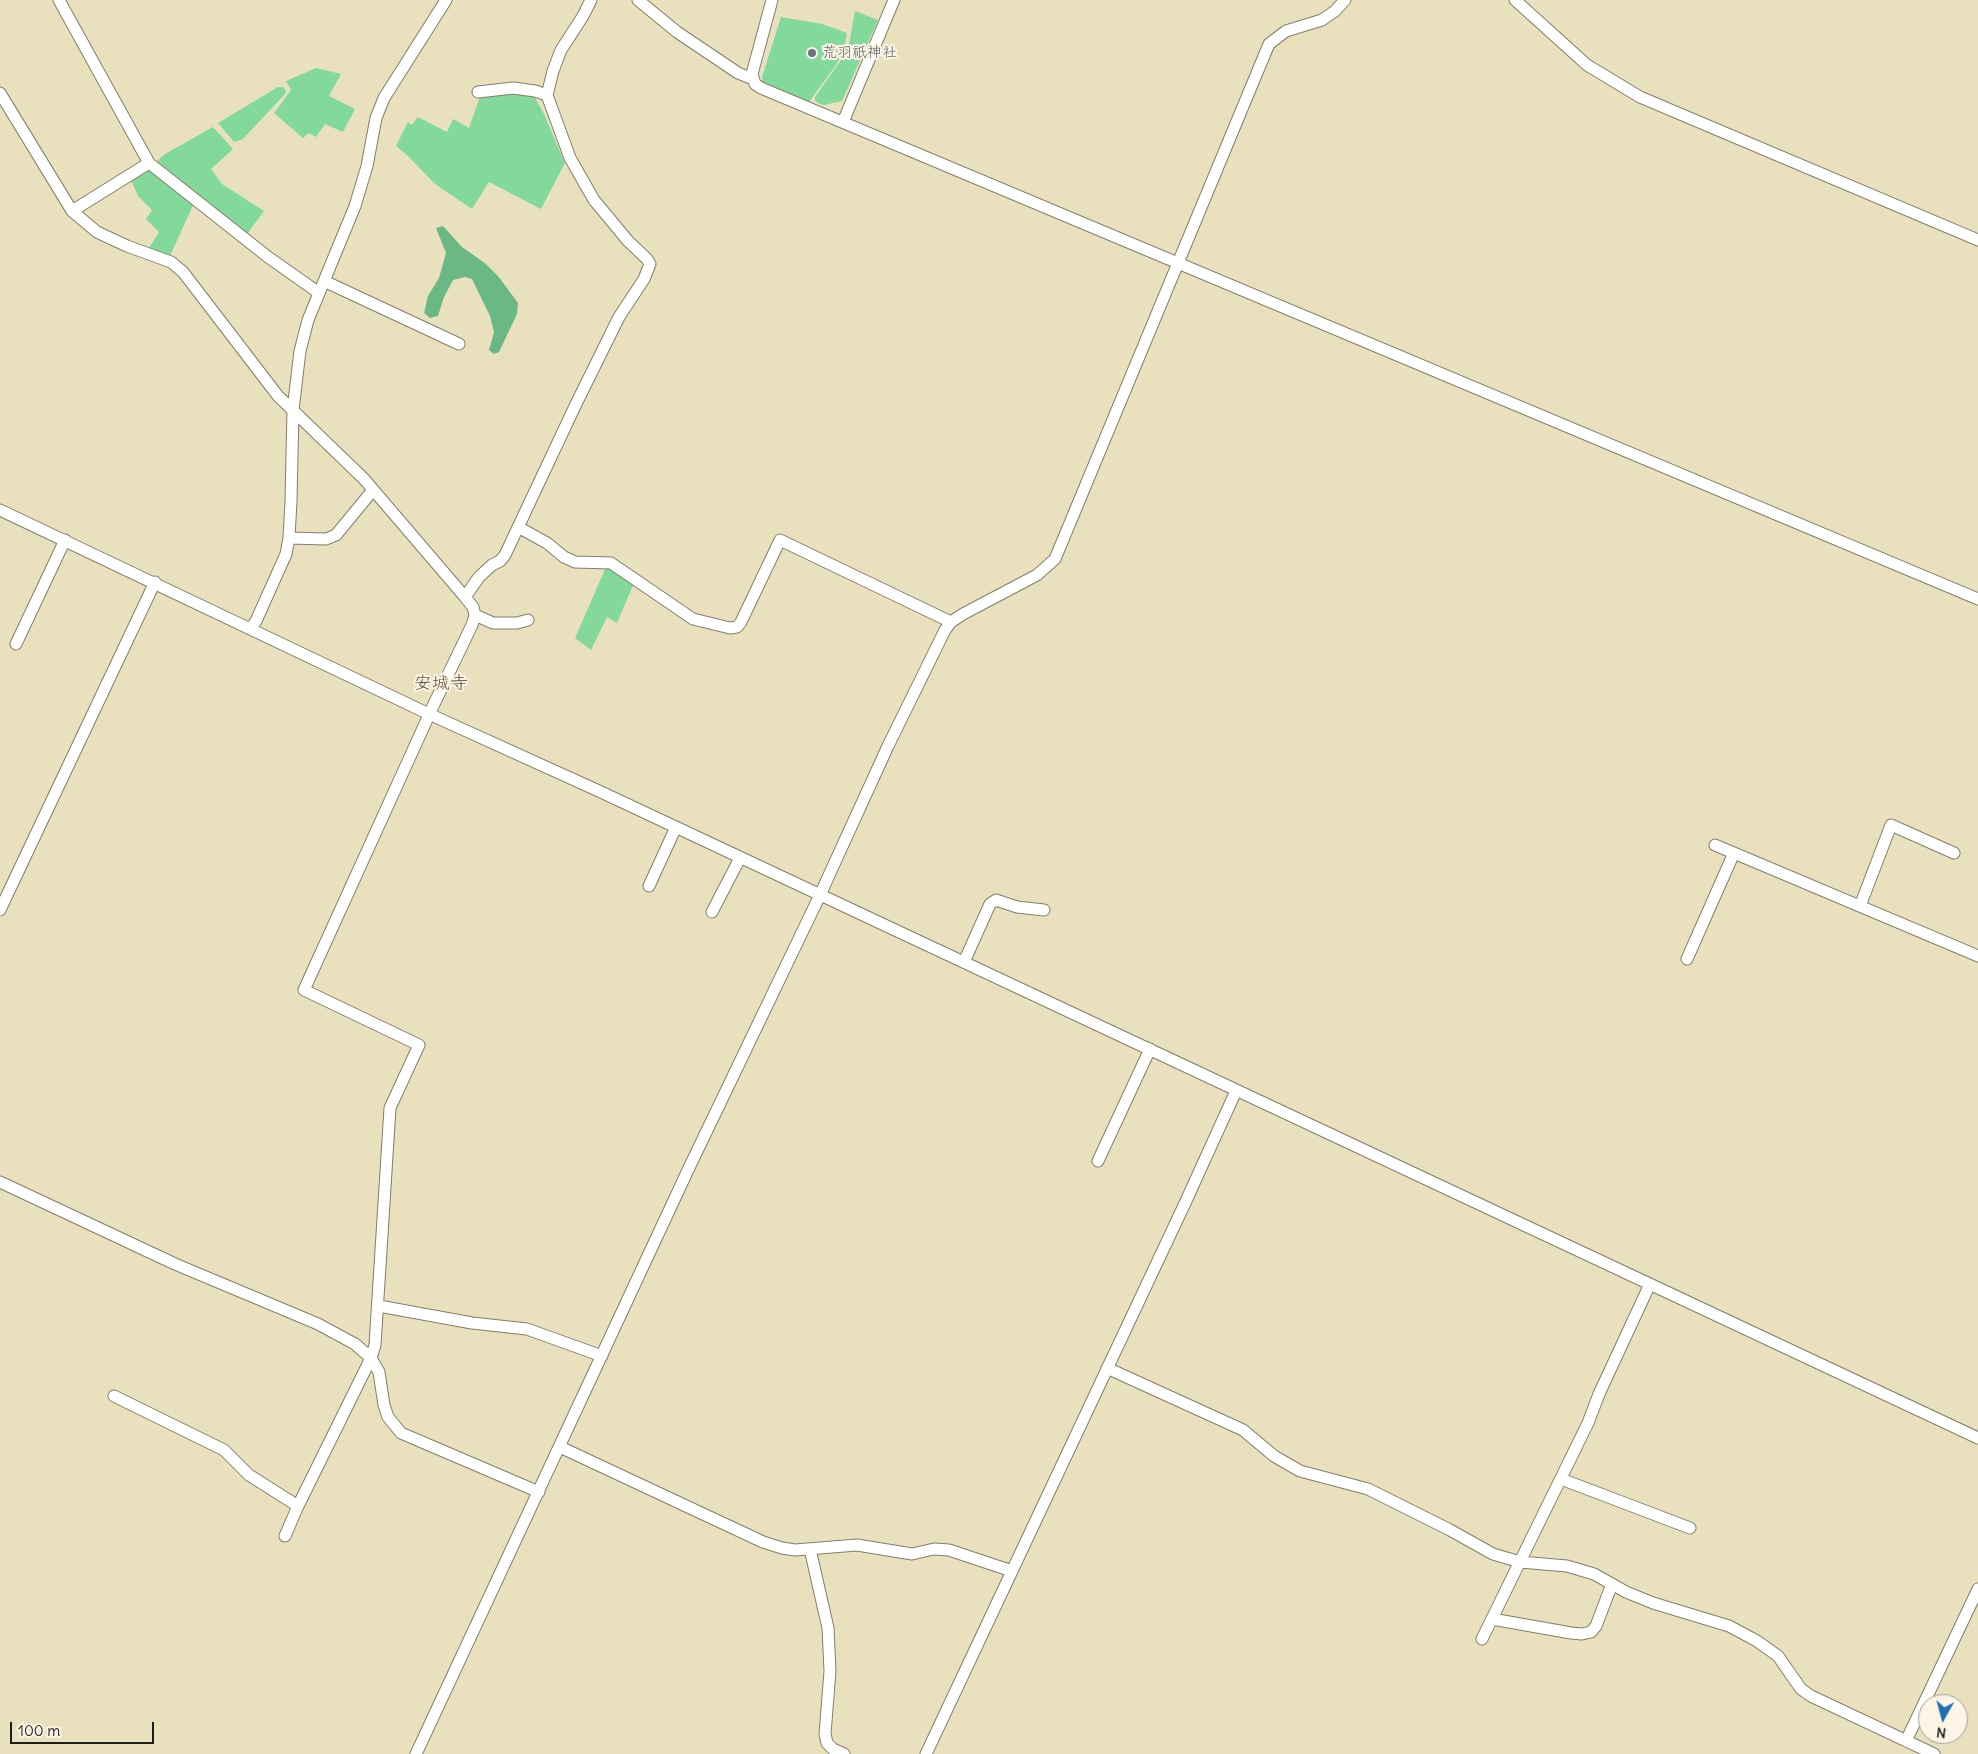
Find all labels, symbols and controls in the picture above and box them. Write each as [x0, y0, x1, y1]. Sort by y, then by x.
place label: 荒羽祇神社 [822, 44, 897, 62]
marker: 荒羽祇神社 [806, 47, 818, 59]
district label: 安城寺 [414, 673, 468, 695]
north arrow [1918, 1694, 1968, 1744]
scale bar [12, 1712, 156, 1744]
text: 100 m [18, 1721, 60, 1740]
text: N [1935, 1723, 1947, 1742]

